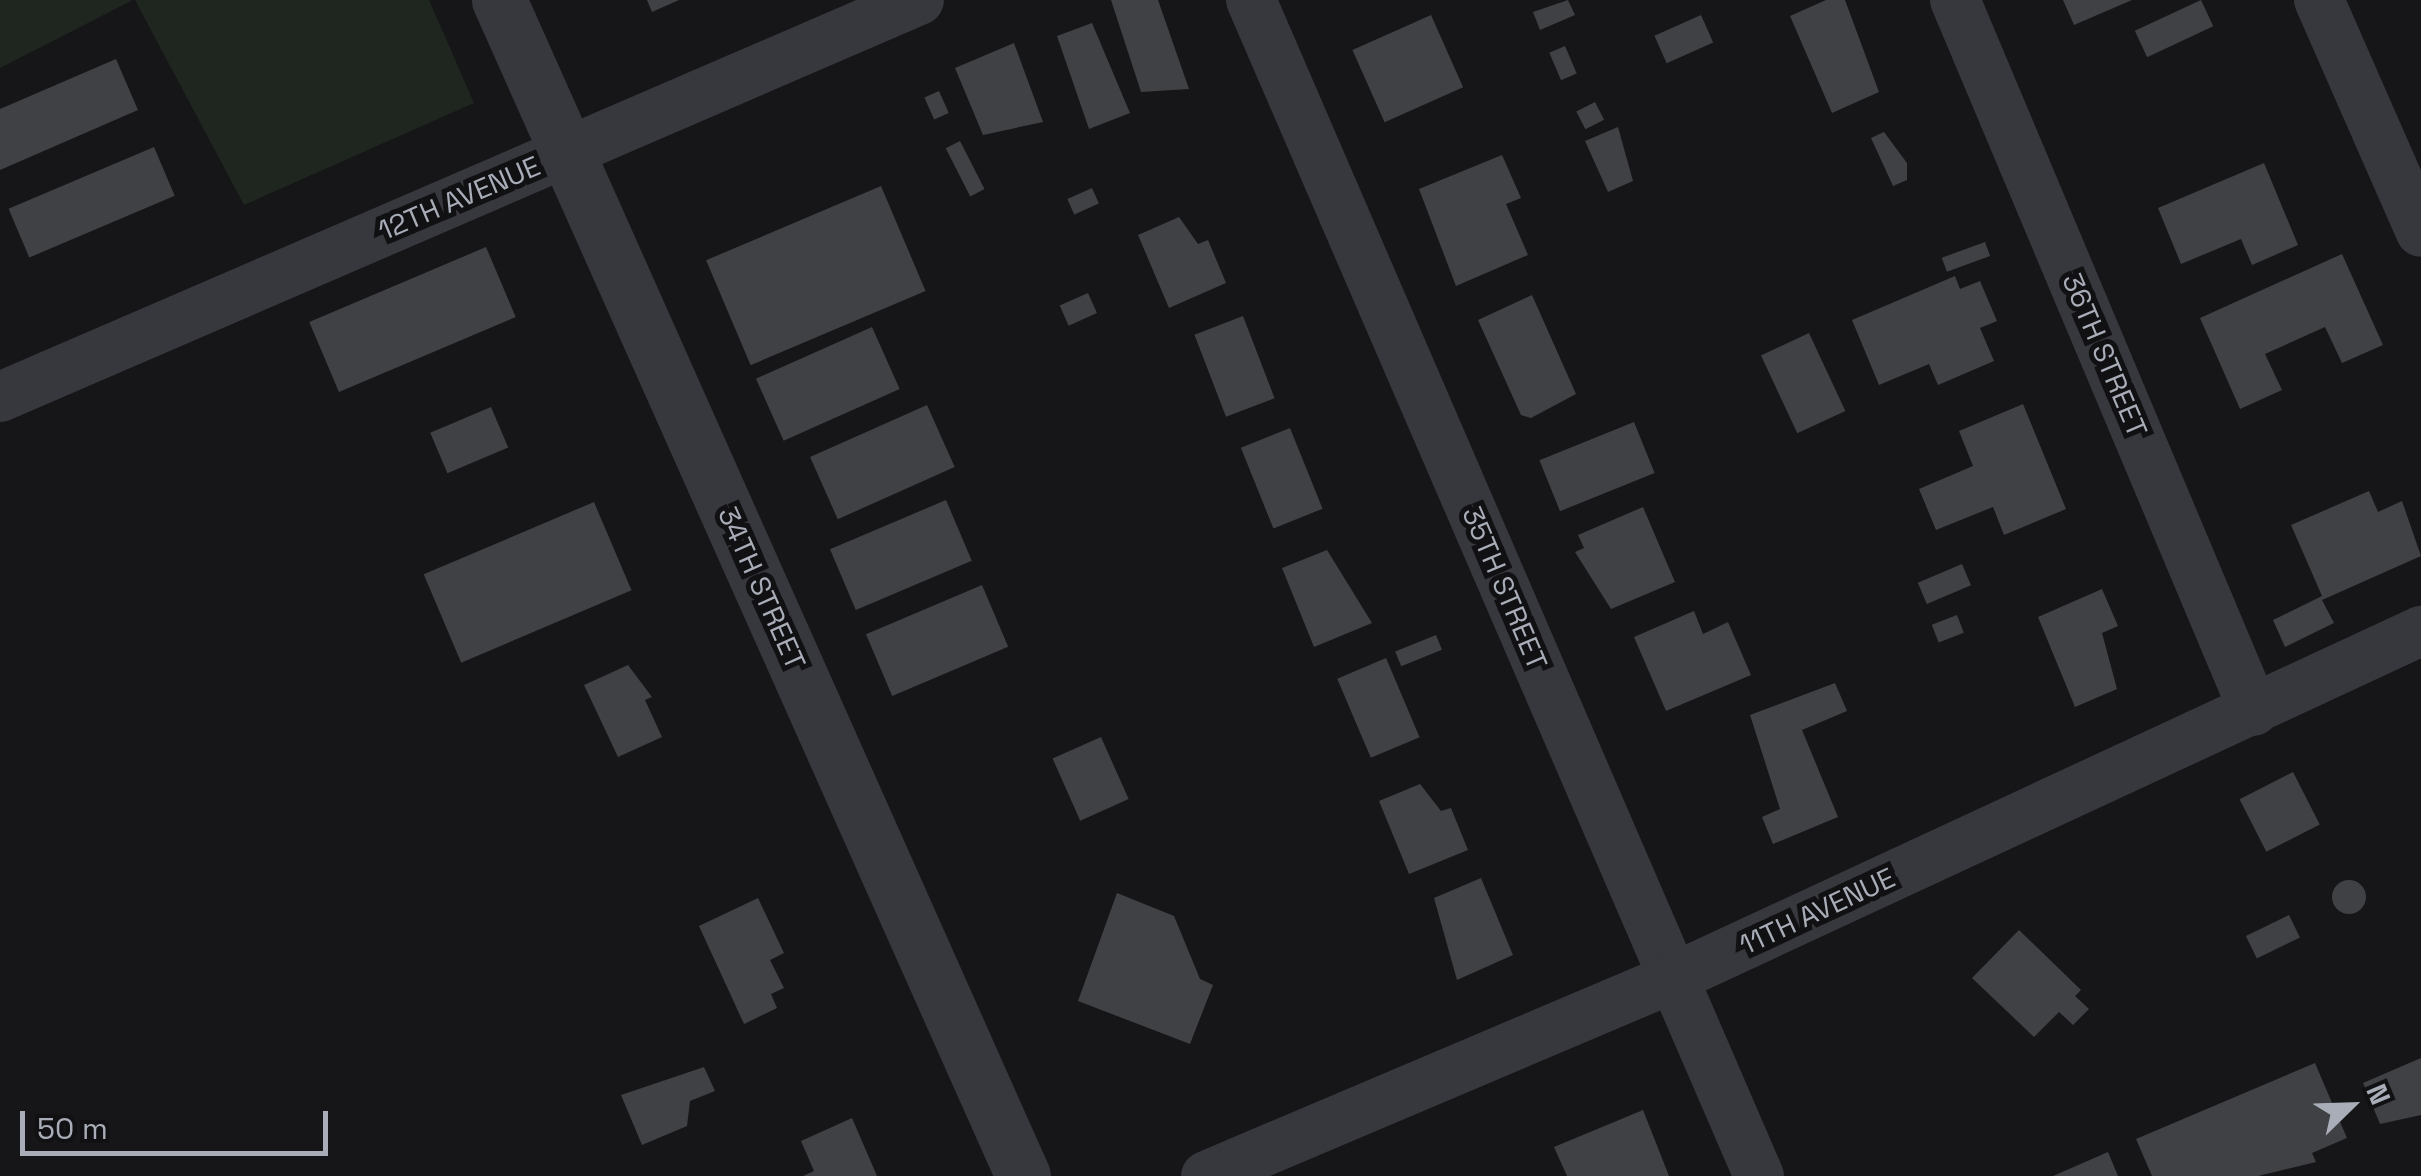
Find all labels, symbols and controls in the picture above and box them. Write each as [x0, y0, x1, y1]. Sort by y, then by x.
street label: 12TH AVENUE [373, 149, 545, 247]
street label: 36TH STREET [2055, 268, 2155, 442]
street label: 34TH STREET [711, 501, 813, 675]
street label: 35TH STREET [1456, 501, 1554, 675]
street label: 11TH AVENUE [1734, 860, 1900, 962]
north arrow [2301, 1056, 2401, 1156]
text: N [2358, 1079, 2399, 1110]
scale bar [25, 1091, 332, 1153]
text: 50 m [37, 1109, 108, 1148]

